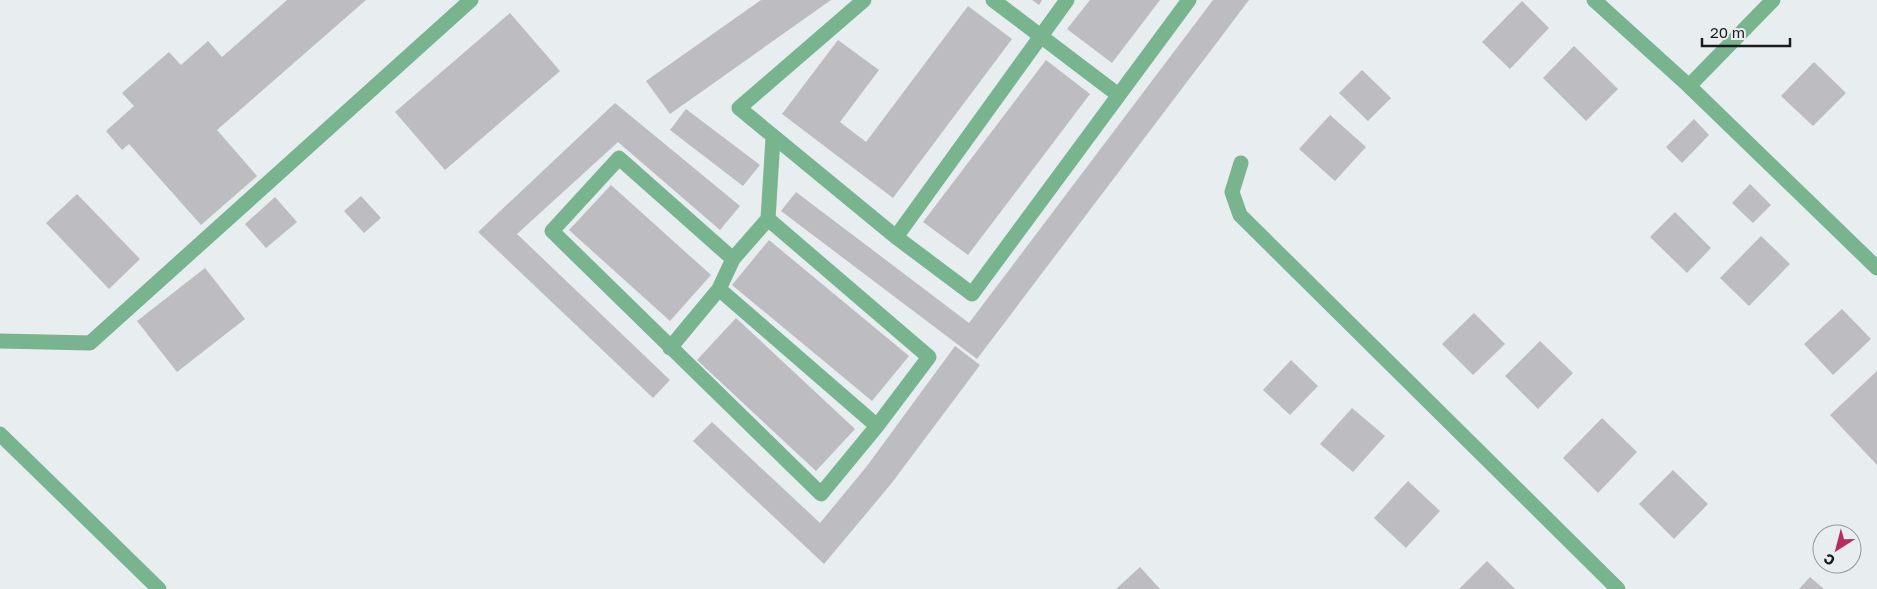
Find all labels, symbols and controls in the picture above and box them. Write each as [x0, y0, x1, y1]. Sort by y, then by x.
scale bar [1702, 15, 1790, 47]
text: 20 m [1710, 23, 1745, 41]
north arrow [1812, 524, 1862, 574]
text: С [1820, 550, 1838, 570]

